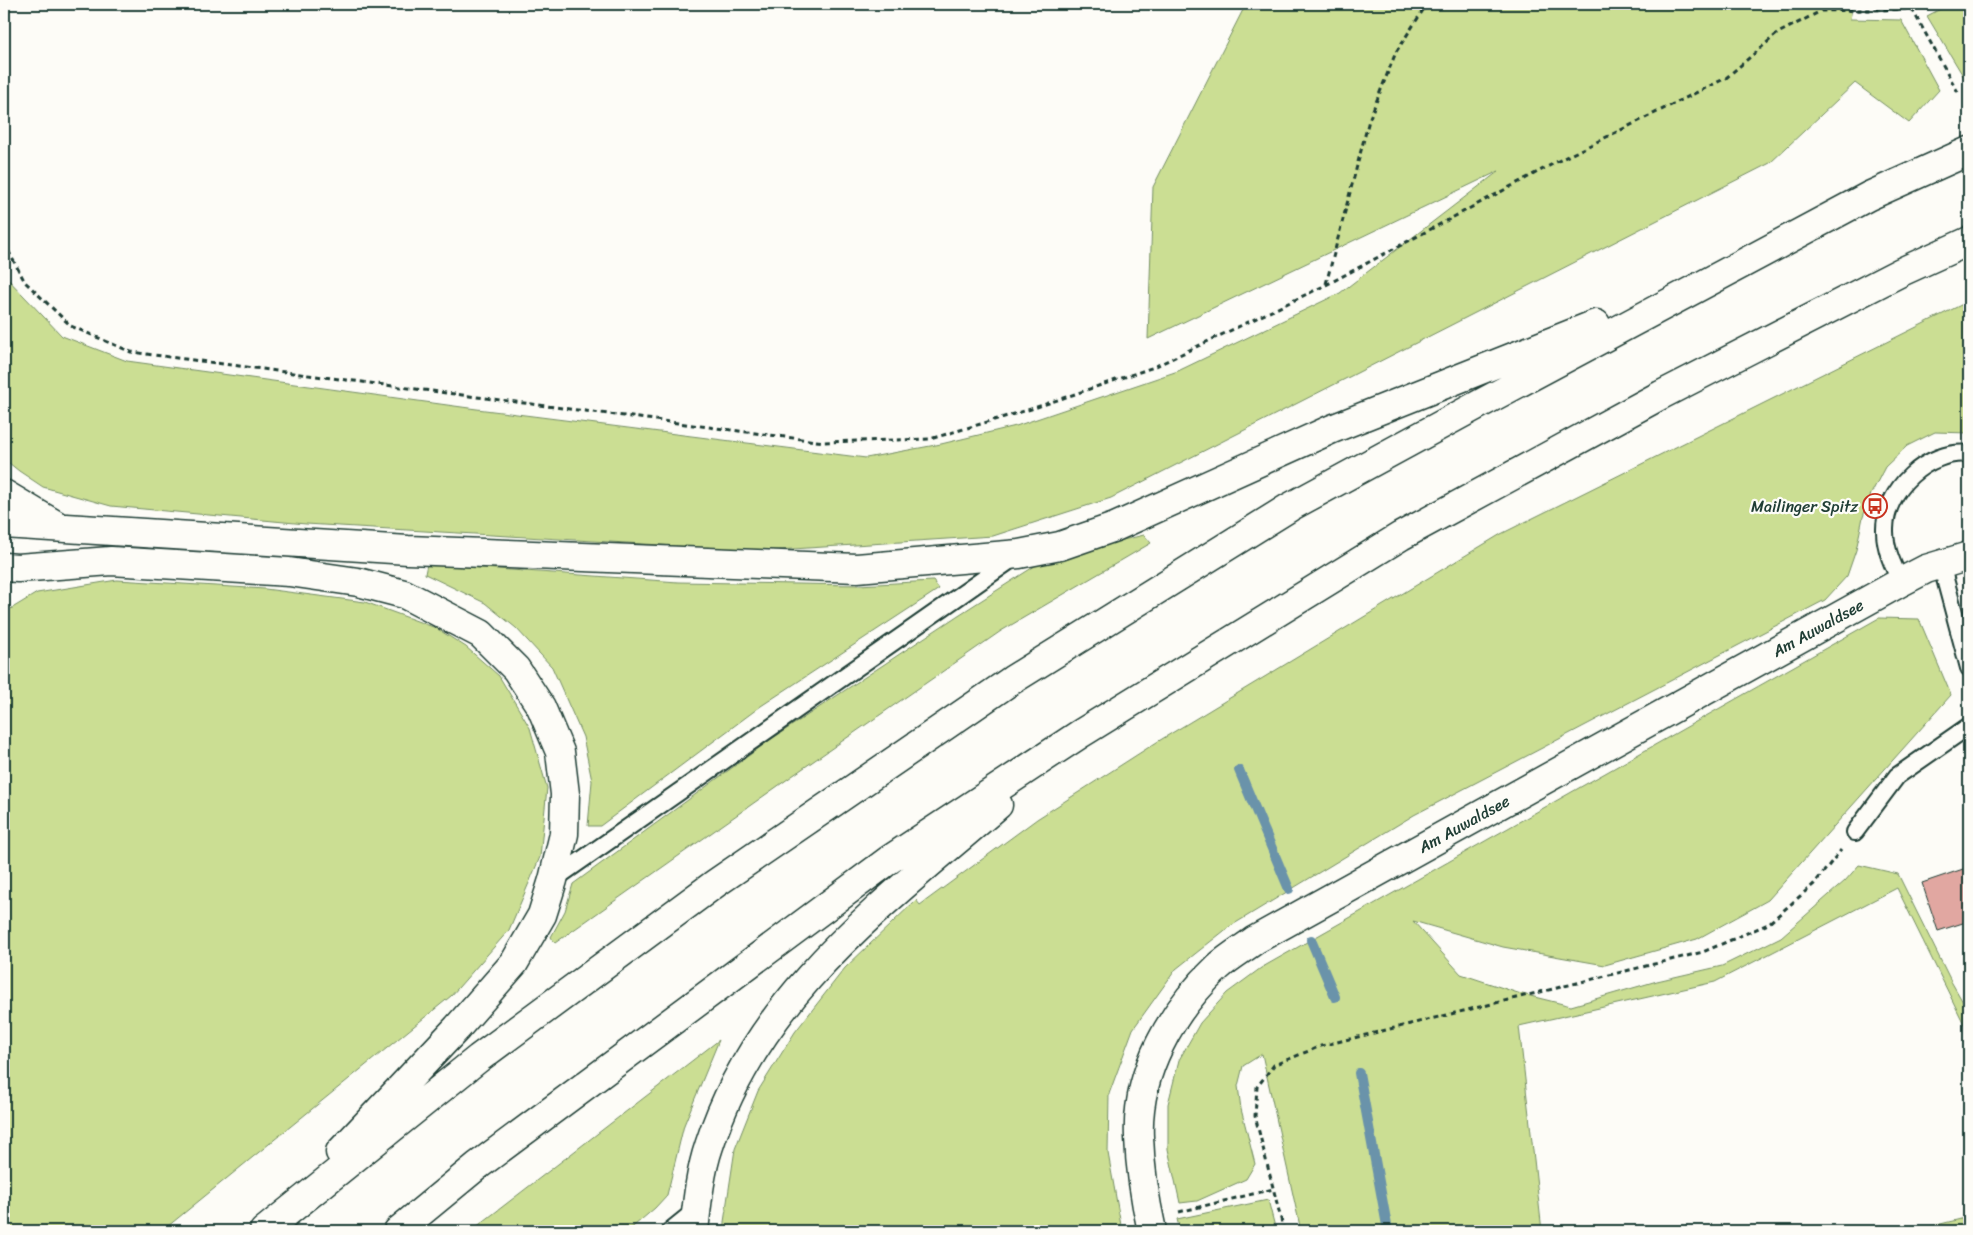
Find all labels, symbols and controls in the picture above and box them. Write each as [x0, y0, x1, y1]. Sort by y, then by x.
place label: Mailinger Spitz [1751, 492, 1858, 521]
bus stop icon: Mailinger Spitz [1862, 493, 1888, 519]
street label: Am Auwaldsee [1766, 591, 1869, 666]
street label: Am Auwaldsee [1412, 787, 1515, 862]

